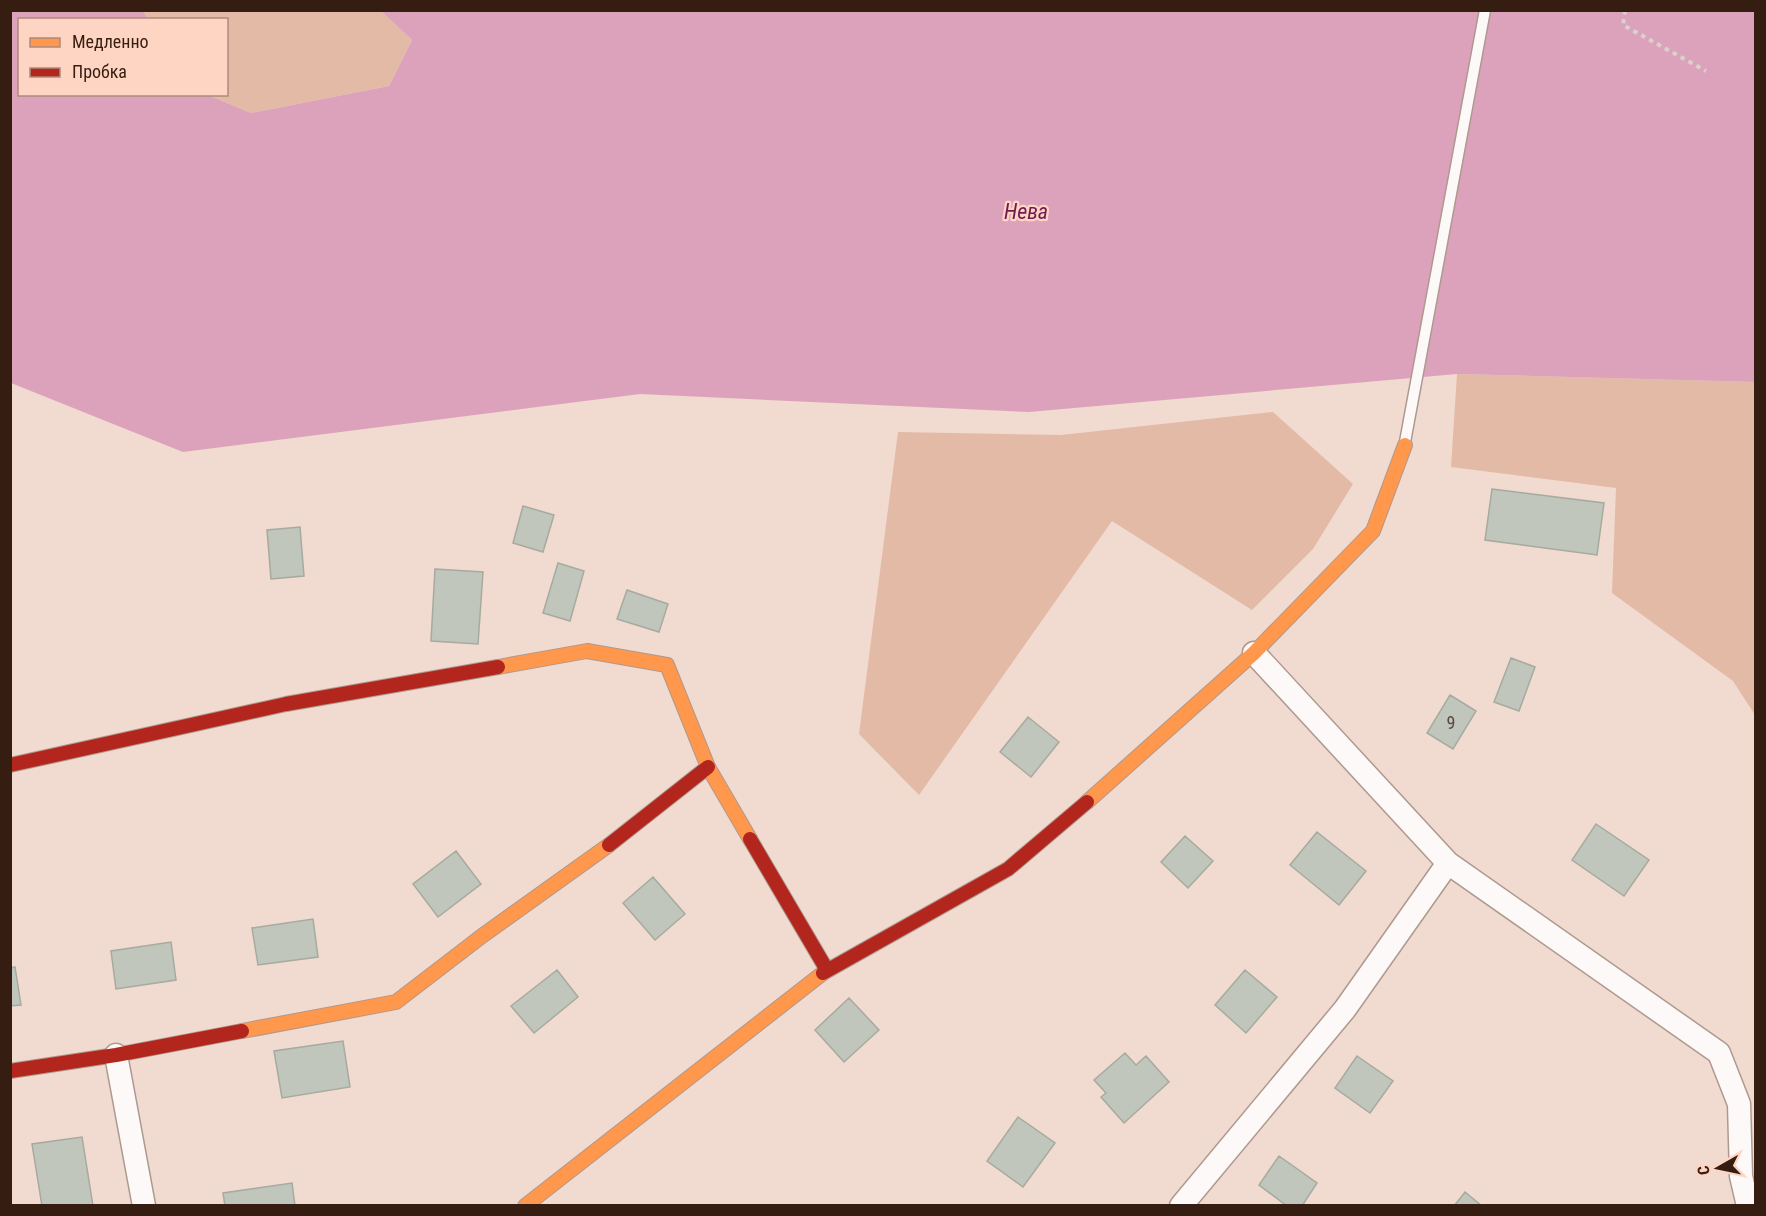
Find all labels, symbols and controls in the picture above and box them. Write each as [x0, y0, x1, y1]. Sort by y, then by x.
legend [18, 18, 228, 96]
text: Медленно [72, 31, 149, 52]
text: Пробка [72, 61, 127, 82]
water label: Нева [1004, 199, 1048, 224]
house number: 9 [1447, 712, 1455, 733]
north arrow [1688, 1138, 1748, 1198]
text: С [1694, 1164, 1714, 1176]

